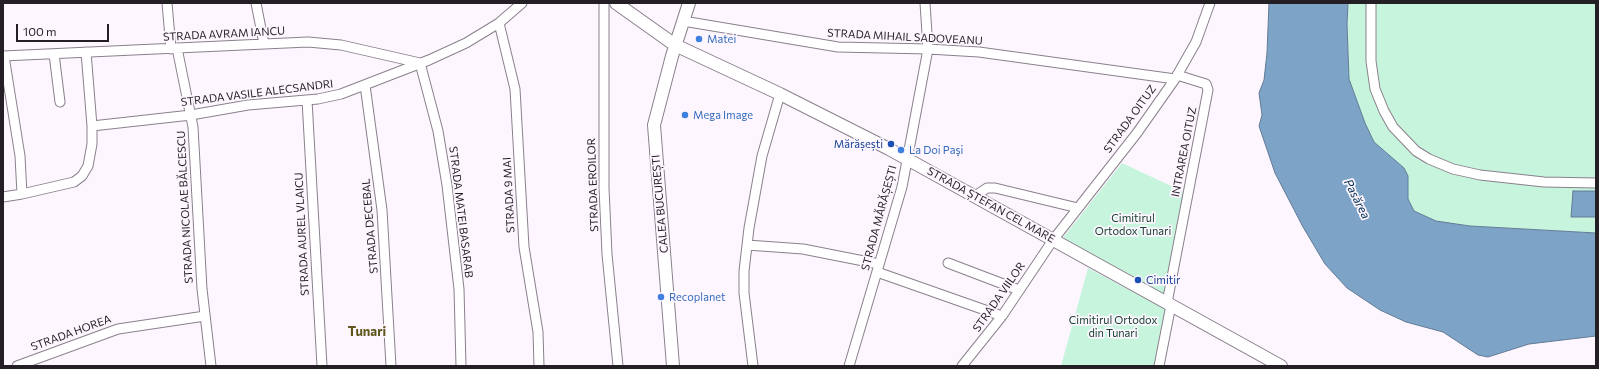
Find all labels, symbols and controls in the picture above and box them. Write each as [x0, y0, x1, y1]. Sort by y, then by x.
scale bar [18, 16, 111, 42]
text: 100 m [23, 24, 57, 38]
street label: STRADA AVRAM IANCU [163, 24, 285, 44]
street label: STRADA MIHAIL SADOVEANU [827, 26, 983, 48]
place label: Matei [707, 32, 736, 46]
marker: Matei [694, 34, 704, 44]
street label: STRADA VASILE ALECSANDRI [180, 77, 334, 109]
street label: STRADA OITUZ [1101, 83, 1159, 155]
street label: INTRAREA OITUZ [1169, 106, 1199, 198]
place label: Mega Image [693, 108, 753, 122]
marker: Mega Image [680, 110, 690, 120]
street label: STRADA NICOLAE BĂLCESCU [174, 130, 196, 284]
place label: Mărășești [834, 137, 883, 151]
street label: STRADA EROILOR [585, 138, 601, 232]
marker: Mărășești [886, 139, 896, 149]
place label: La Doi Paşi [909, 143, 963, 157]
street label: STRADA MATEI BASARAB [446, 145, 476, 279]
marker: La Doi Paşi [896, 145, 906, 155]
street label: CALEA BUCUREȘTI [649, 154, 671, 254]
street label: STRADA 9 MAI [500, 157, 518, 233]
street label: STRADA MĂRĂȘEȘTI [859, 164, 899, 272]
street label: STRADA ȘTEFAN CEL MARE [925, 164, 1057, 246]
street label: STRADA AUREL VLAICU [292, 172, 312, 296]
water label: Pasărea [1341, 177, 1373, 221]
street label: STRADA DECEBAL [359, 178, 381, 274]
park label: Cimitirul Ortodox Tunari [1095, 211, 1171, 237]
street label: STRADA VIILOR [970, 260, 1028, 334]
place label: Cimitir [1146, 273, 1181, 287]
marker: Cimitir [1133, 275, 1143, 285]
place label: Recoplanet [669, 290, 725, 304]
marker: Recoplanet [656, 292, 666, 302]
street label: STRADA HOREA [29, 312, 113, 354]
park label: Cimitirul Ortodox din Tunari [1069, 313, 1157, 339]
district label: Tunari [348, 324, 386, 340]

